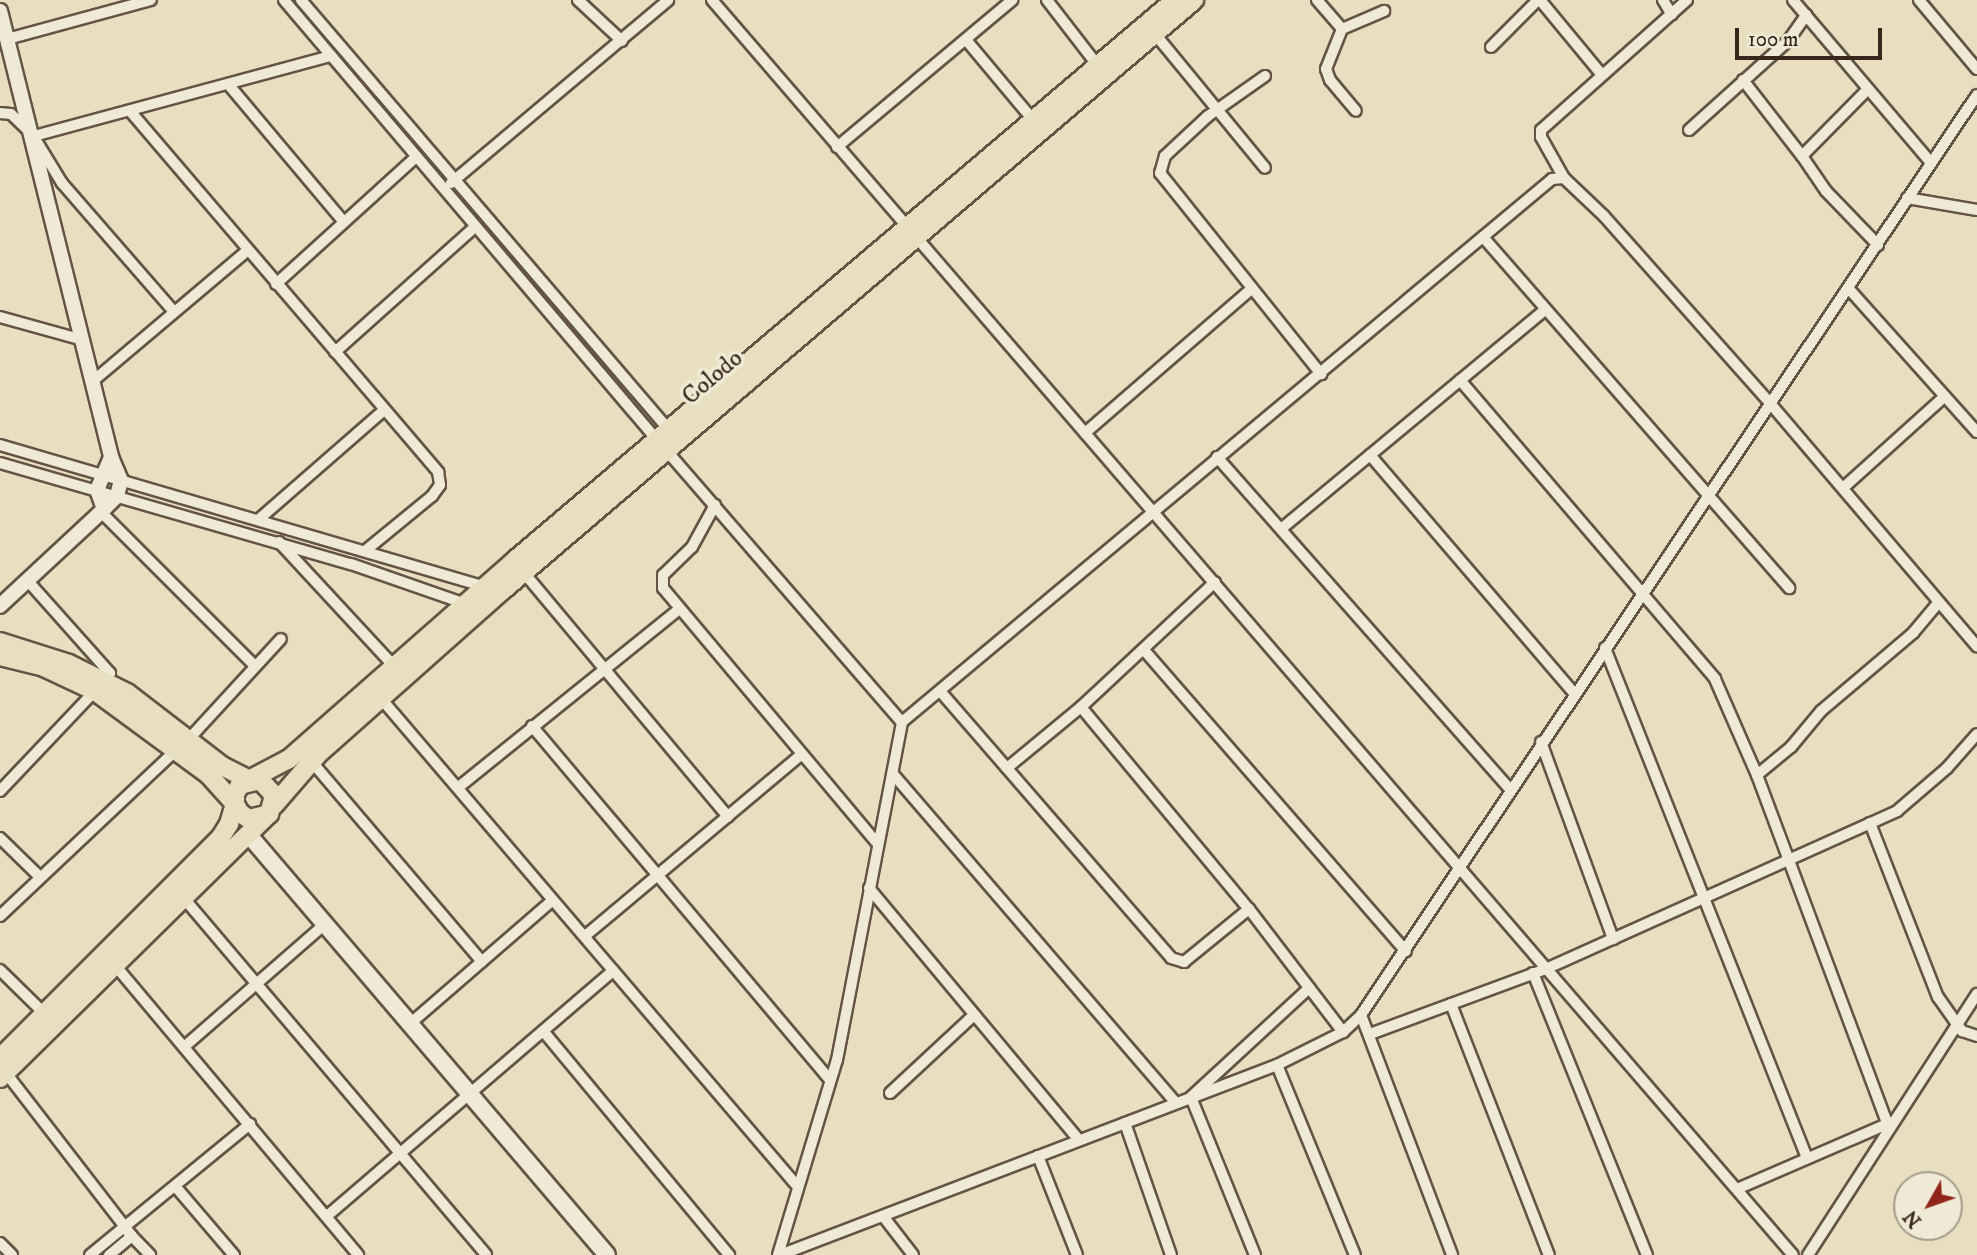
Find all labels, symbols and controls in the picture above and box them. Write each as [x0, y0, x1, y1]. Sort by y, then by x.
scale bar [1739, 14, 1886, 58]
text: 100 m [1748, 27, 1799, 53]
street label: Colodo [677, 344, 749, 412]
north arrow [1893, 1171, 1963, 1241]
text: N [1899, 1205, 1927, 1232]

